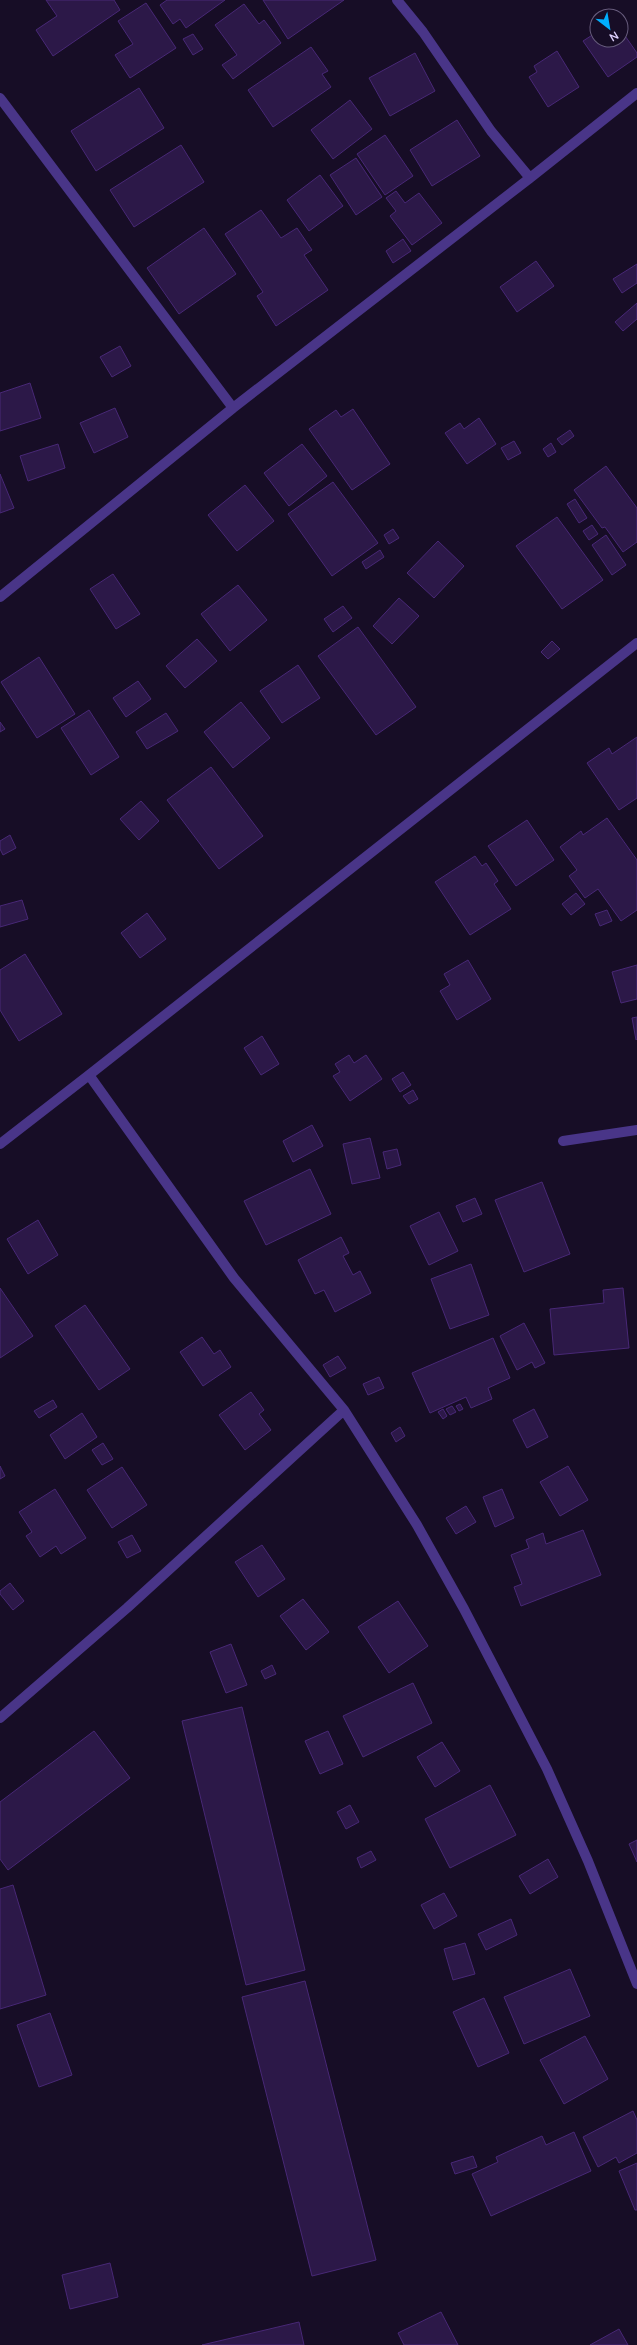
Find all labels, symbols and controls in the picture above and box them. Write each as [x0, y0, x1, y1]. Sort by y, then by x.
north arrow [589, 8, 629, 48]
text: N [607, 28, 621, 45]

